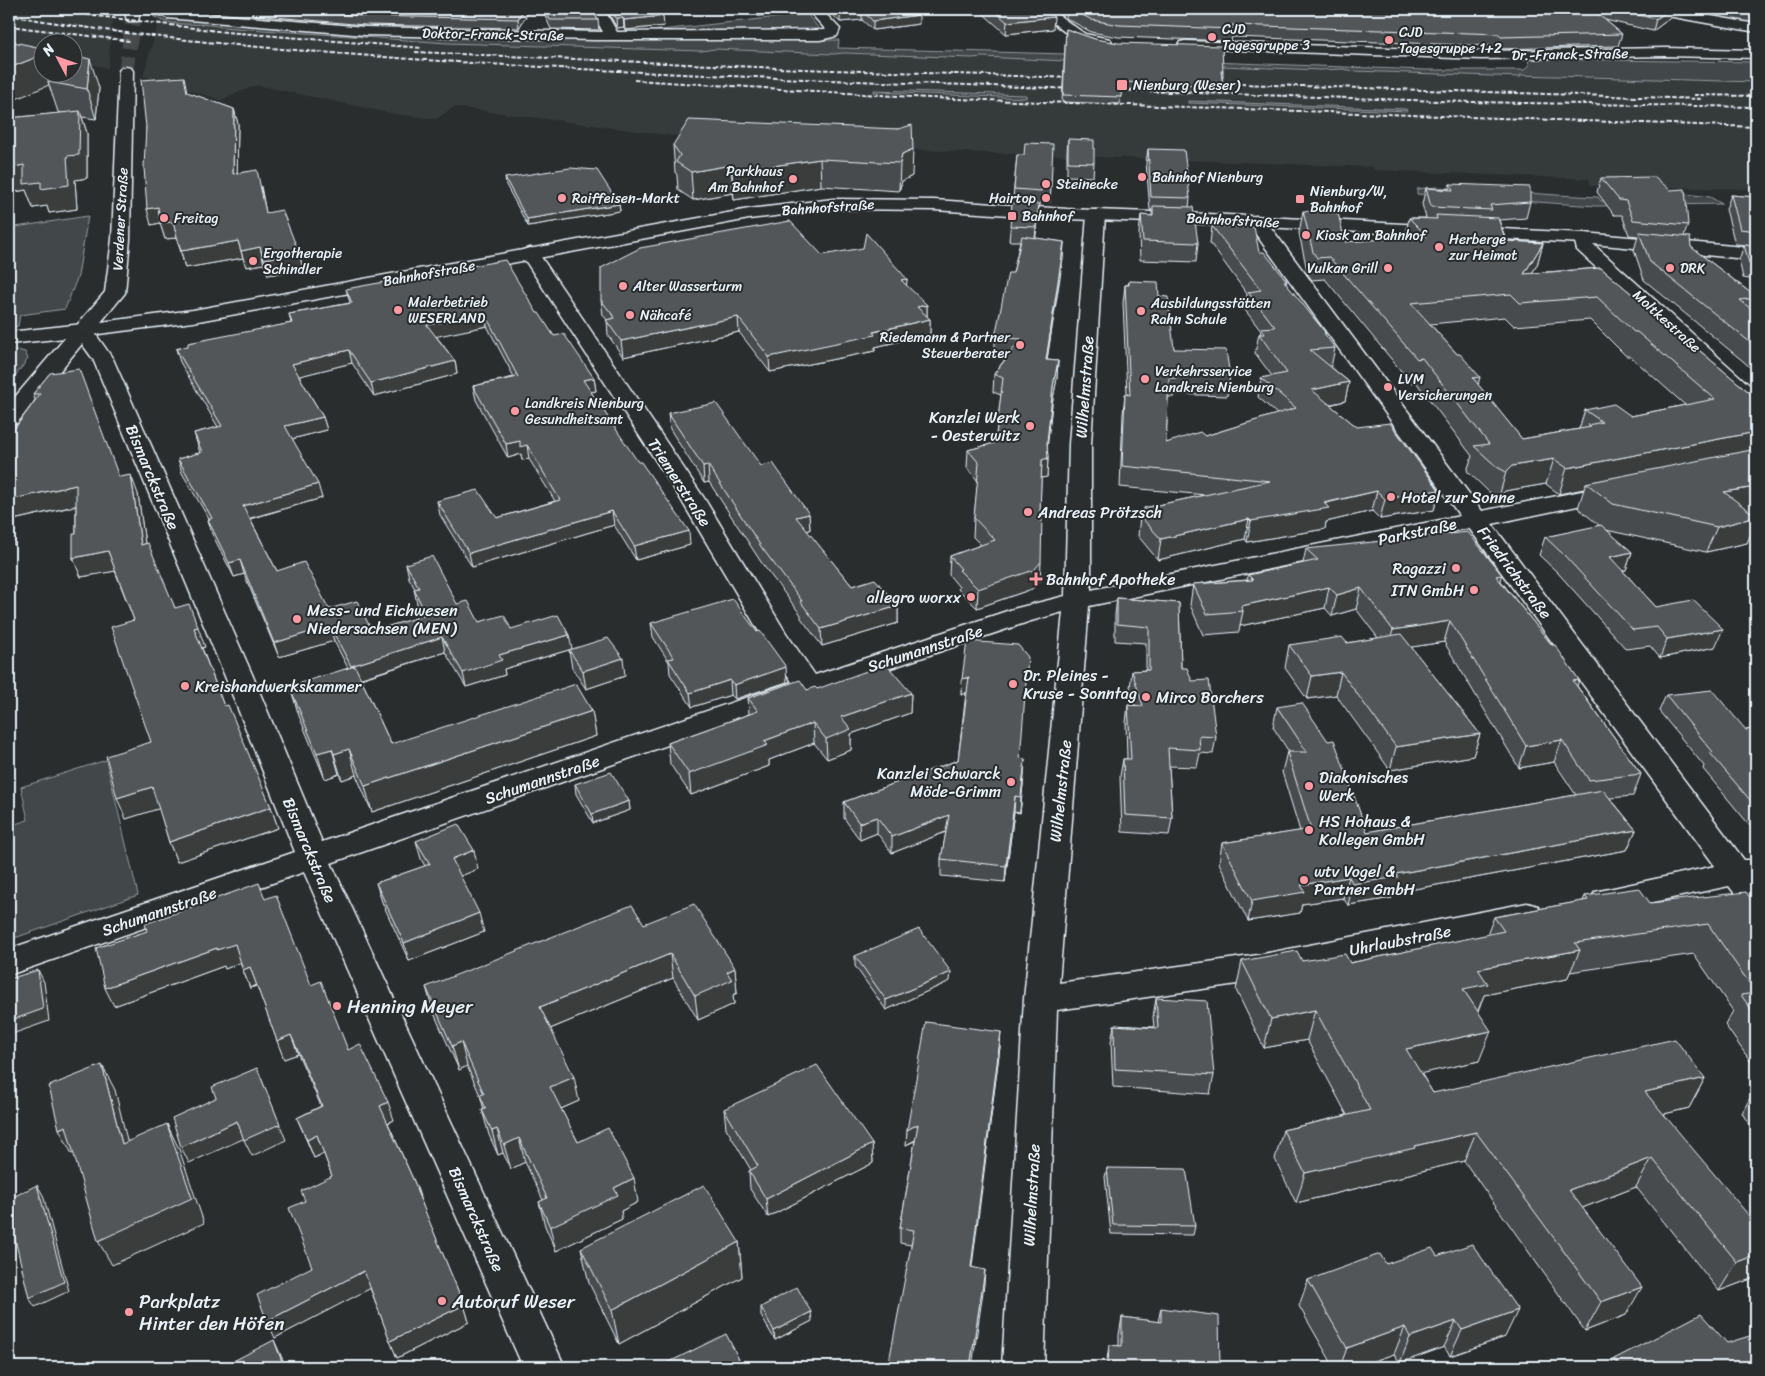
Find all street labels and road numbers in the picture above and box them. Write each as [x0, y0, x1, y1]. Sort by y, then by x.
street label: Doktor-Franck-Straße [422, 21, 564, 48]
street label: Dr.-Franck-Straße [1511, 41, 1629, 68]
street label: Verdener Straße [105, 167, 136, 271]
street label: Bahnhofstraße [781, 192, 875, 223]
street label: Bahnhofstraße [1186, 206, 1280, 235]
street label: Bahnhofstraße [381, 253, 477, 294]
street label: Moltkestraße [1627, 283, 1707, 359]
street label: Wilhelmstraße [1066, 335, 1103, 439]
street label: Bismarckstraße [117, 420, 188, 535]
street label: Triemerstraße [640, 432, 719, 533]
street label: Parkstraße [1375, 509, 1459, 554]
street label: Friedrichstraße [1470, 519, 1560, 625]
street label: Schumannstraße [864, 616, 987, 681]
street label: Wilhelmstraße [1041, 739, 1080, 844]
street label: Schumannstraße [481, 746, 604, 813]
street label: Bismarckstraße [274, 793, 345, 908]
street label: Schumannstraße [98, 878, 221, 945]
street label: Uhrlaubstraße [1347, 916, 1453, 965]
street label: Wilhelmstraße [1014, 1143, 1049, 1247]
street label: Bismarckstraße [440, 1162, 513, 1277]

